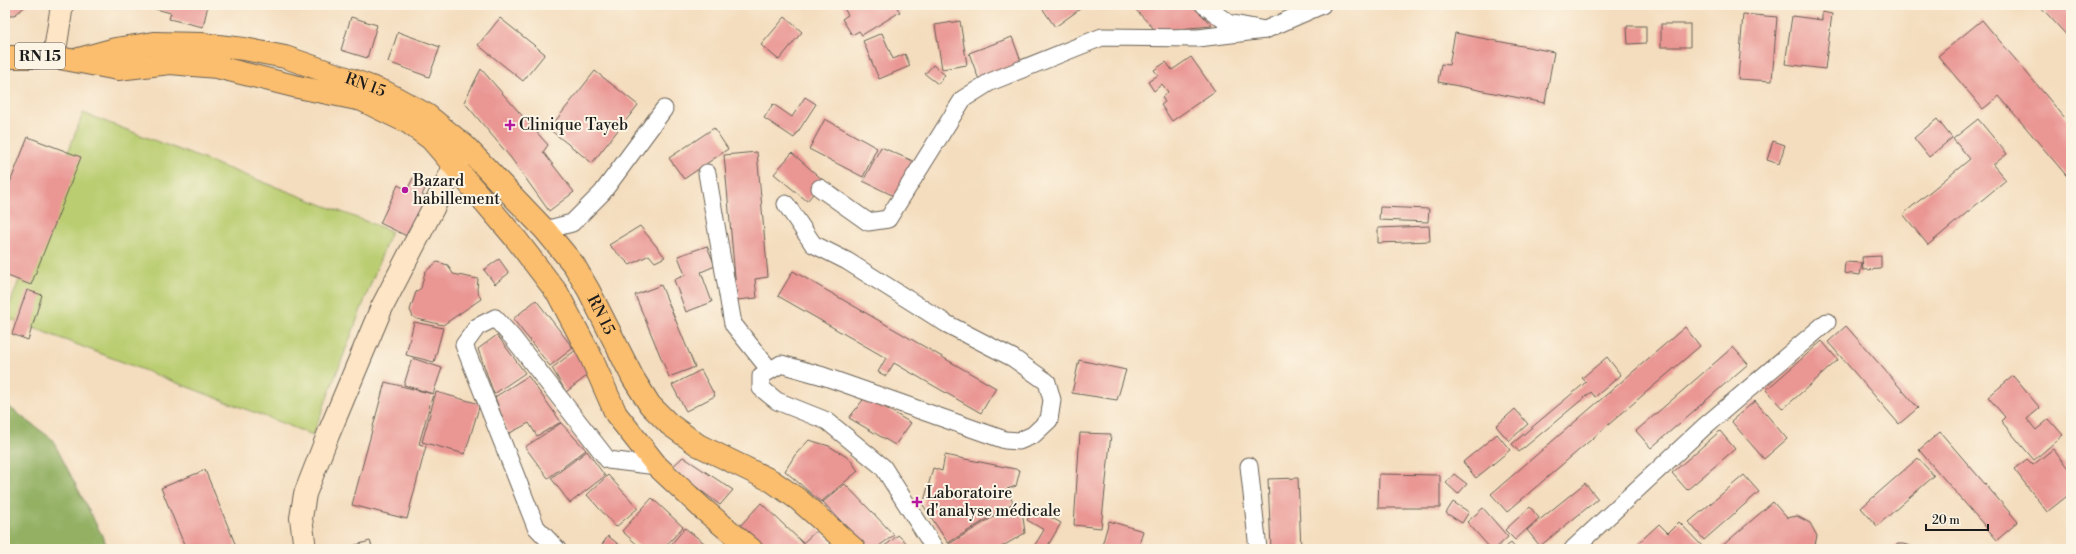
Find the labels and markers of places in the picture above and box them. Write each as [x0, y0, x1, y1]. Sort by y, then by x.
place label: Clinique Tayeb [519, 115, 628, 135]
marker: Clinique Tayeb [504, 119, 516, 131]
place label: Bazard habillement [412, 171, 500, 209]
marker: Bazard habillement [400, 185, 410, 195]
place label: Laboratoire d'analyse médicale [926, 483, 1061, 521]
marker: Laboratoire d'analyse médicale [911, 496, 923, 508]

